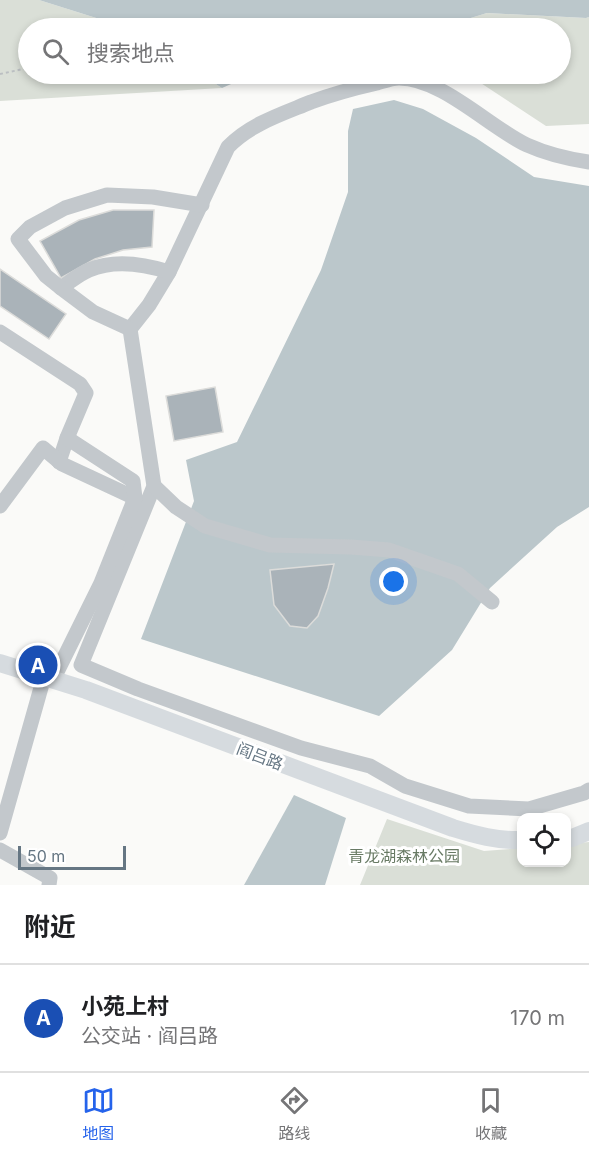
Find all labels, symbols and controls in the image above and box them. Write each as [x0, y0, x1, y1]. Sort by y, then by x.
search box [18, 18, 571, 84]
icon: search [39, 35, 72, 68]
text: 搜索地点 [87, 40, 175, 66]
your location [379, 567, 408, 596]
pin: A [18, 642, 57, 688]
street label: 阎吕路 [234, 738, 286, 774]
map controls [517, 813, 571, 867]
button: locate [517, 813, 571, 867]
scale bar [18, 843, 126, 870]
text: 50 m [27, 846, 65, 866]
park label: 青龙湖森林公园 [348, 846, 460, 866]
text: 附近 [24, 911, 76, 942]
text: 小苑上村 [81, 993, 169, 1019]
text: A [36, 1006, 51, 1030]
text: 170 m [510, 1006, 565, 1030]
text: 公交站 · 阎吕路 [81, 1024, 218, 1048]
tab: 地图 [82, 1084, 115, 1144]
tab: 路线 [278, 1084, 311, 1144]
tab: 收藏 [474, 1084, 507, 1144]

